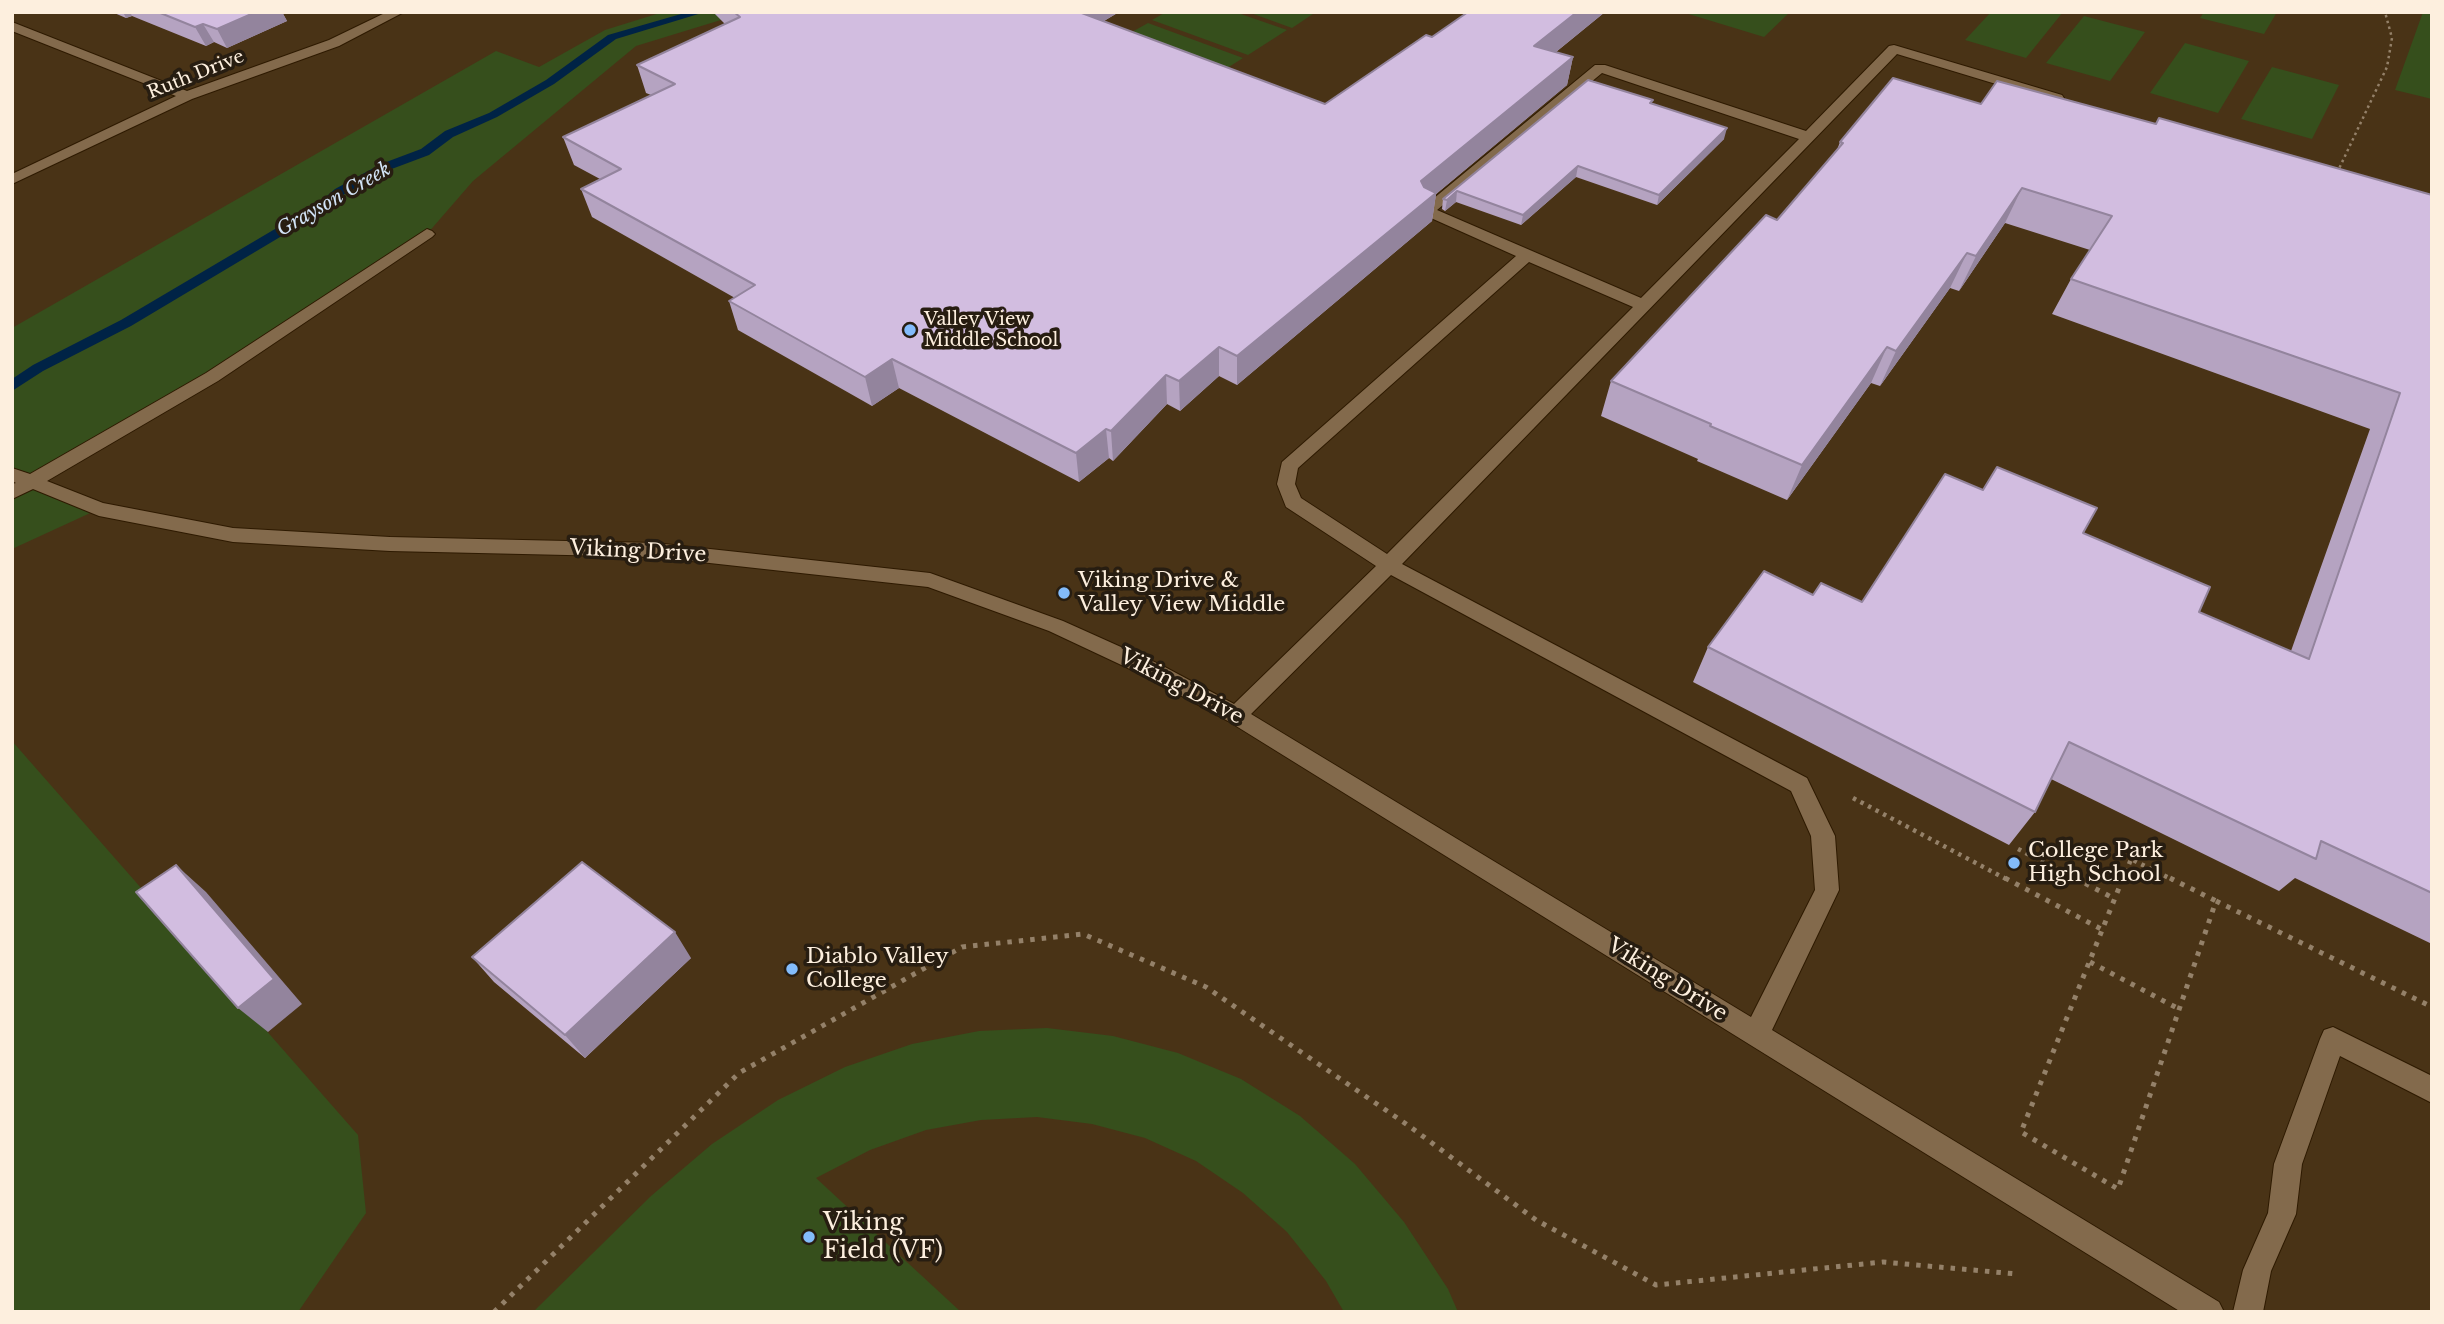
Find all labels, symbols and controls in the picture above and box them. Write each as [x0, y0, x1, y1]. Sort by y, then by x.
street label: Ruth Drive [145, 46, 247, 104]
water label: Grayson Creek [273, 158, 395, 242]
place label: Valley View Middle School [924, 309, 1058, 352]
marker: Valley View Middle School [902, 322, 918, 338]
street label: Viking Drive [569, 536, 707, 568]
place label: Viking Drive & Valley View Middle [1078, 568, 1285, 618]
marker: Viking Drive & Valley View Middle [1056, 585, 1072, 601]
street label: Viking Drive [1115, 644, 1247, 730]
place label: College Park High School [2028, 838, 2164, 888]
marker: College Park High School [2006, 855, 2022, 871]
street label: Viking Drive [1602, 933, 1732, 1027]
place label: Diablo Valley College [806, 944, 949, 994]
marker: Diablo Valley College [784, 961, 800, 977]
place label: Viking Field (VF) [823, 1209, 943, 1265]
marker: Viking Field (VF) [801, 1229, 817, 1245]

